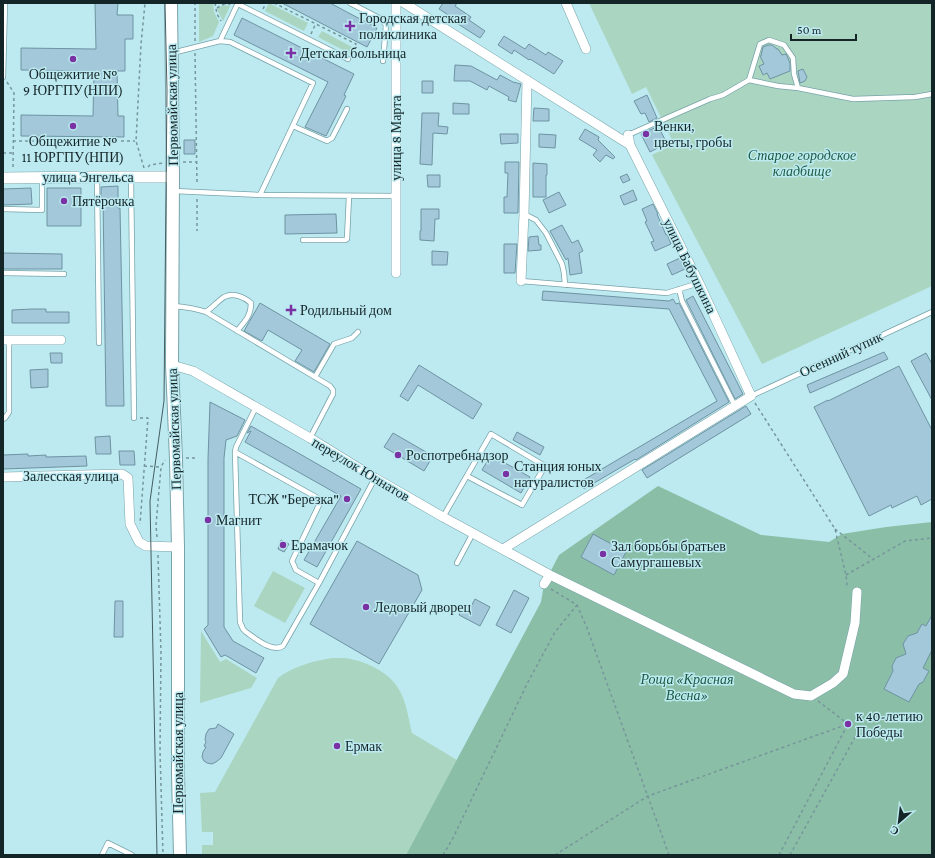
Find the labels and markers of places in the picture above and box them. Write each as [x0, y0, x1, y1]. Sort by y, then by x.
place label: Городская детская поликлиника [359, 10, 467, 42]
marker: Городская детская поликлиника [344, 20, 356, 32]
place label: Детская больница [300, 45, 407, 61]
marker: Детская больница [285, 47, 297, 59]
marker: Общежитие № 9 ЮРГПУ(НПИ) [68, 54, 78, 64]
place label: Общежитие № 9 ЮРГПУ(НПИ) [23, 66, 123, 99]
place label: Венки, цветы, гробы [654, 118, 732, 150]
marker: Общежитие № 11 ЮРГПУ(НПИ) [68, 121, 78, 131]
marker: Венки, цветы, гробы [641, 129, 651, 139]
place label: Общежитие № 11 ЮРГПУ(НПИ) [22, 133, 124, 166]
place label: Пятёрочка [72, 193, 135, 209]
marker: Пятёрочка [59, 196, 69, 206]
place label: Родильный дом [300, 302, 392, 318]
marker: Родильный дом [285, 304, 297, 316]
place label: Роспотребнадзор [406, 447, 508, 463]
marker: Роспотребнадзор [393, 450, 403, 460]
place label: Станция юных натуралистов [514, 458, 602, 490]
marker: Станция юных натуралистов [501, 469, 511, 479]
place label: ТСЖ "Березка" [249, 491, 339, 507]
marker: ТСЖ "Березка" [342, 494, 352, 504]
place label: Магнит [216, 512, 262, 528]
marker: Магнит [203, 515, 213, 525]
place label: Ерамачок [291, 537, 348, 553]
place label: Зал борьбы братьев Самургашевых [611, 538, 726, 570]
marker: Ерамачок [278, 540, 288, 550]
marker: Зал борьбы братьев Самургашевых [598, 549, 608, 559]
place label: Ледовый дворец [374, 599, 472, 615]
marker: Ледовый дворец [361, 602, 371, 612]
place label: к 40-летию Победы [856, 708, 923, 740]
marker: к 40-летию Победы [843, 719, 853, 729]
place label: Ермак [345, 738, 382, 754]
marker: Ермак [332, 741, 342, 751]

